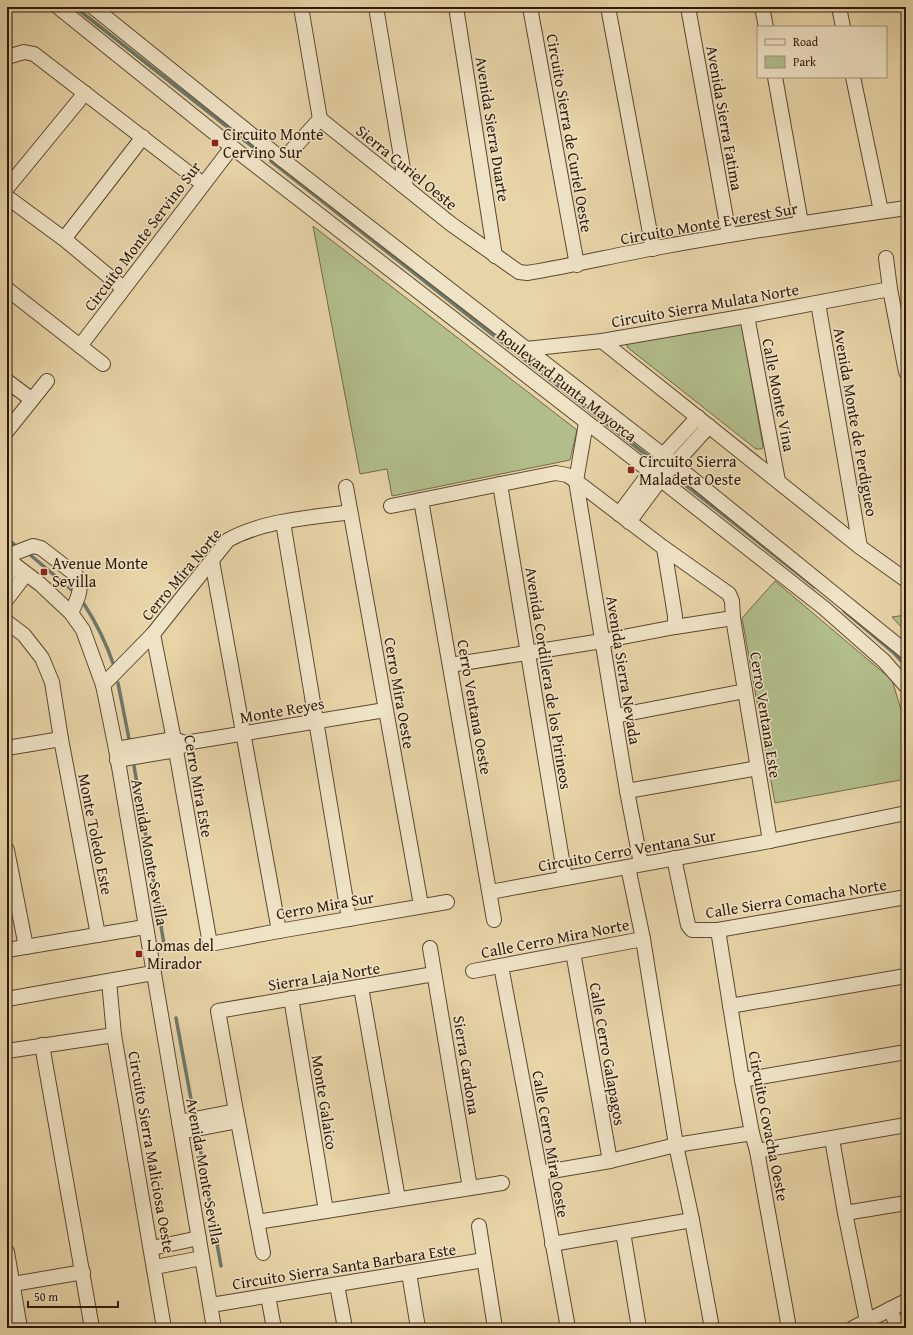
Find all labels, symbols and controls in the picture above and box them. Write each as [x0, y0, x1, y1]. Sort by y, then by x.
legend [757, 26, 887, 78]
street label: Circuito Sierra de Curiel Oeste [541, 32, 599, 234]
text: Road [793, 33, 819, 50]
street label: Avenida Sierra Fatima [700, 44, 750, 193]
text: Park [793, 53, 817, 70]
street label: Avenida Sierra Duarte [470, 55, 516, 203]
street label: Sierra Curiel Oeste [351, 118, 463, 216]
place label: Circuito Monte Cervino Sur [223, 122, 324, 164]
marker: Circuito Monte Cervino Sur [210, 138, 220, 148]
street label: Circuito Monte Servino Sur [78, 156, 207, 316]
street label: Circuito Monte Everest Sur [618, 196, 800, 250]
street label: Circuito Sierra Mulata Norte [609, 277, 801, 333]
street label: Boulevard Punta Mayorca [492, 323, 643, 448]
street label: Avenida Monte de Perdigueo [828, 326, 884, 518]
street label: Calle Monte Vina [756, 336, 802, 454]
place label: Circuito Sierra Maladeta Oeste [639, 449, 741, 491]
marker: Circuito Sierra Maladeta Oeste [626, 465, 636, 475]
street label: Cerro Mira Norte [135, 522, 227, 626]
place label: Avenue Monte Sevilla [52, 551, 148, 593]
street label: Avenida Cordillera de los Pirineos [520, 565, 578, 791]
marker: Avenue Monte Sevilla [39, 567, 49, 577]
street label: Avenida Sierra Nevada [600, 594, 648, 747]
street label: Cerro Mira Oeste [378, 635, 422, 751]
street label: Cerro Ventana Oeste [451, 638, 499, 776]
street label: Cerro Ventana Este [744, 650, 788, 780]
street label: Monte Reyes [238, 691, 326, 729]
street label: Cerro Mira Este [178, 733, 220, 839]
street label: Monte Toledo Este [72, 771, 120, 897]
street label: Avenida Monte Sevilla [125, 777, 175, 928]
street label: Circuito Cerro Ventana Sur [536, 822, 718, 877]
street label: Calle Sierra Comacha Norte [704, 872, 888, 924]
street label: Cerro Mira Sur [274, 885, 376, 925]
street label: Calle Cerro Mira Norte [479, 912, 631, 964]
place label: Lomas del Mirador [147, 933, 215, 975]
marker: Lomas del Mirador [134, 949, 144, 959]
street label: Sierra Laja Norte [266, 955, 382, 997]
street label: Calle Cerro Galapagos [584, 981, 632, 1127]
street label: Sierra Cardona [447, 1014, 487, 1117]
street label: Circuito Sierra Maliciosa Oeste [122, 1049, 182, 1255]
street label: Circuito Covacha Oeste [743, 1049, 795, 1203]
street label: Monte Galaico [306, 1053, 344, 1151]
street label: Calle Cerro Mira Oeste [526, 1069, 576, 1219]
street label: Avenida Monte Sevilla [180, 1096, 230, 1247]
street label: Circuito Sierra Santa Barbara Este [230, 1236, 458, 1296]
scale bar [28, 1283, 118, 1309]
text: 50 m [34, 1288, 58, 1305]

